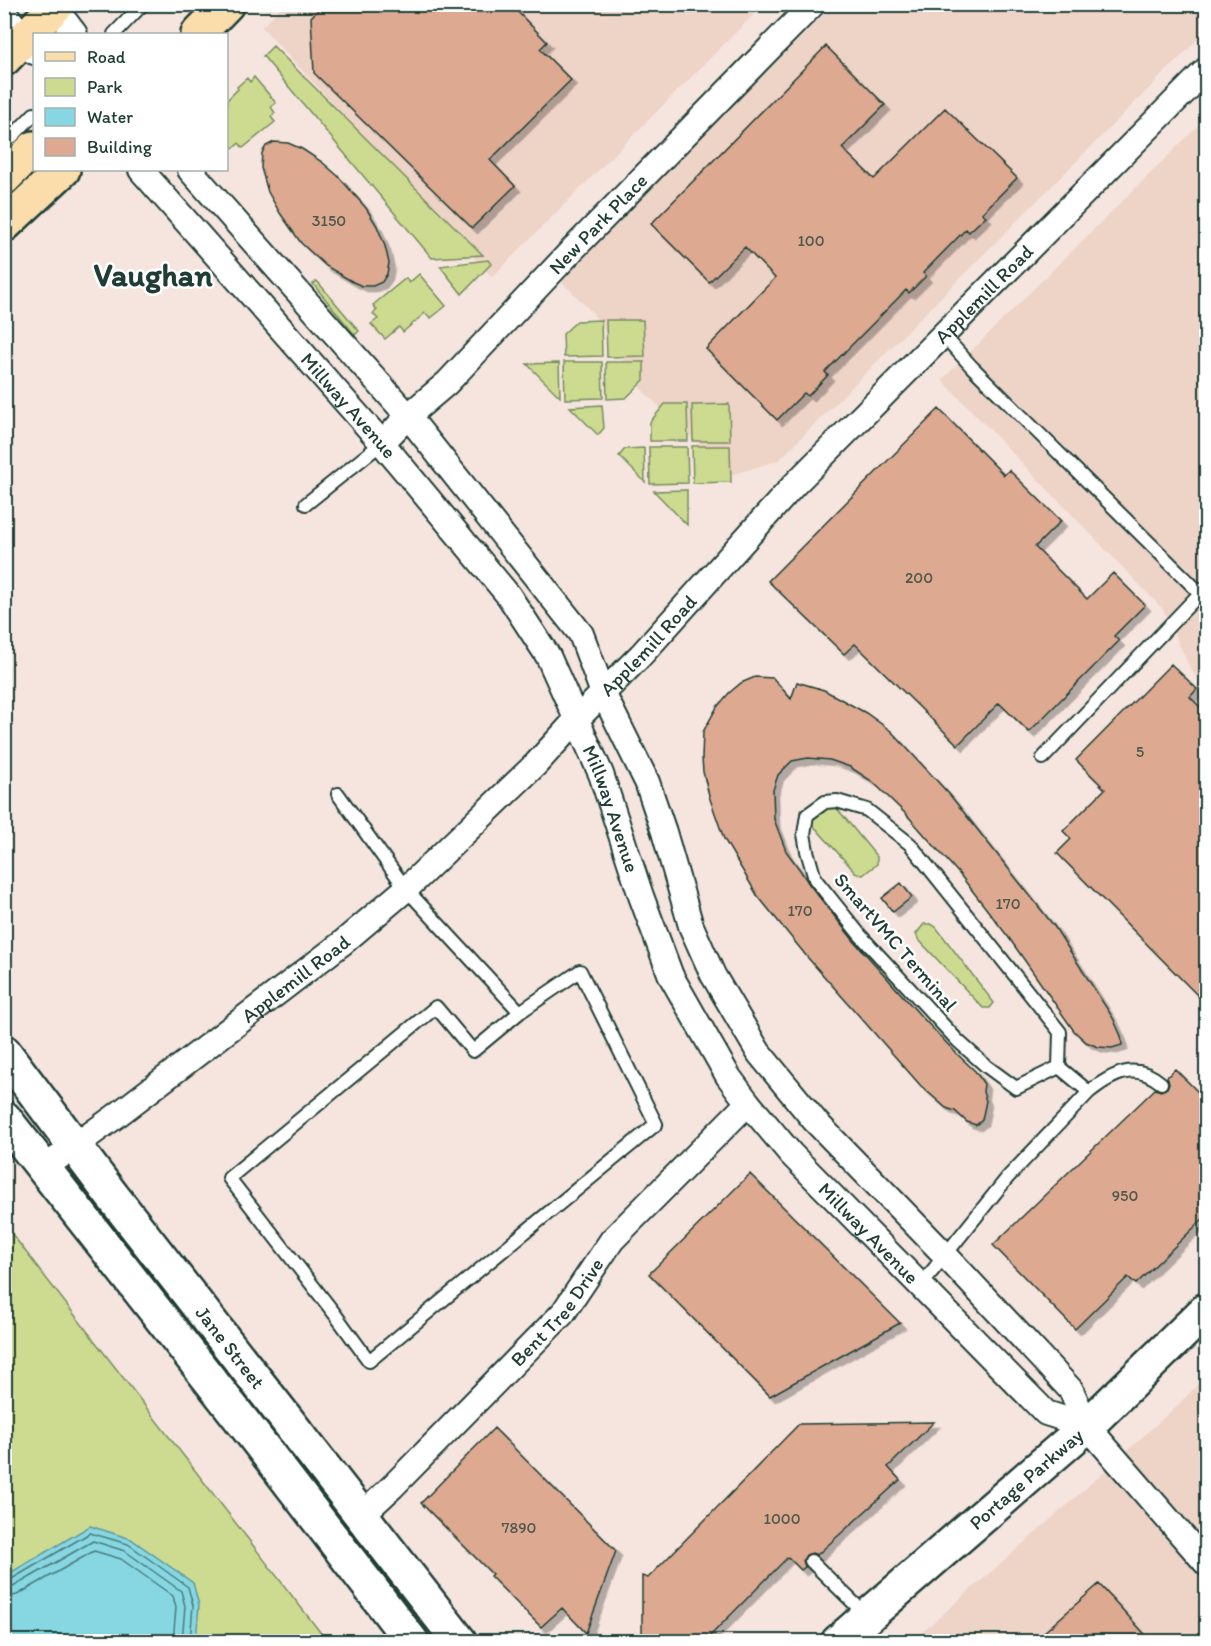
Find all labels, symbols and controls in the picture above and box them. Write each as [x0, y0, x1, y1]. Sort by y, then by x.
legend [33, 33, 228, 171]
text: Road [87, 46, 126, 68]
text: Park [87, 76, 122, 98]
text: Water [87, 106, 133, 128]
text: Building [87, 136, 153, 158]
street label: New Park Place [544, 168, 652, 279]
house number: 3150 [312, 211, 346, 230]
house number: 100 [797, 231, 825, 250]
street label: Applemill Road [929, 239, 1038, 348]
district label: Vaughan [93, 256, 213, 294]
street label: Millway Avenue [296, 348, 402, 463]
house number: 200 [905, 568, 933, 587]
street label: Applemill Road [595, 590, 702, 701]
street label: Millway Avenue [578, 741, 644, 875]
house number: 5 [1136, 742, 1144, 761]
street label: SmartVMC Terminal [829, 868, 963, 1016]
house number: 170 [995, 894, 1021, 913]
house number: 170 [787, 901, 813, 920]
street label: Applemill Road [237, 930, 355, 1028]
street label: Millway Avenue [813, 1177, 924, 1289]
house number: 950 [1112, 1186, 1138, 1205]
street label: Bent Tree Drive [505, 1253, 609, 1371]
street label: Jane Street [191, 1301, 270, 1393]
street label: Portage Parkway [964, 1423, 1088, 1535]
house number: 1000 [764, 1509, 801, 1528]
house number: 7890 [502, 1518, 536, 1537]

